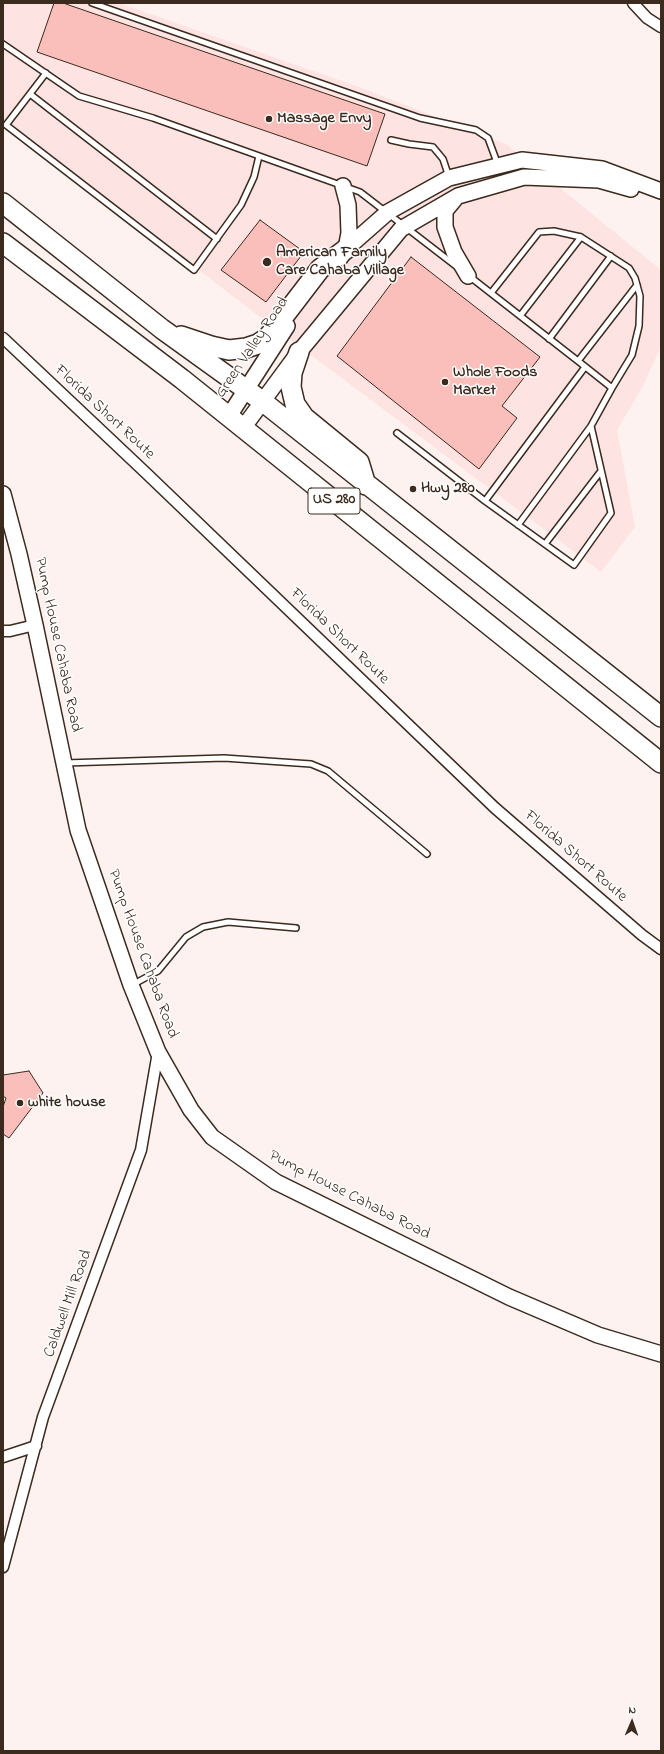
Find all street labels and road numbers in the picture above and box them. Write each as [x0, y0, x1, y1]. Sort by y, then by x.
street label: Green Valley Road [212, 294, 294, 402]
street label: Florida Short Route [50, 362, 158, 464]
road number: US 280 [308, 488, 360, 514]
street label: Pump House Cahaba Road [29, 556, 85, 734]
street label: Florida Short Route [286, 585, 392, 689]
street label: Florida Short Route [520, 807, 630, 907]
street label: Pump House Cahaba Road [103, 867, 181, 1041]
street label: Pump House Cahaba Road [265, 1147, 433, 1245]
street label: Caldwell Mill Road [41, 1248, 97, 1360]

